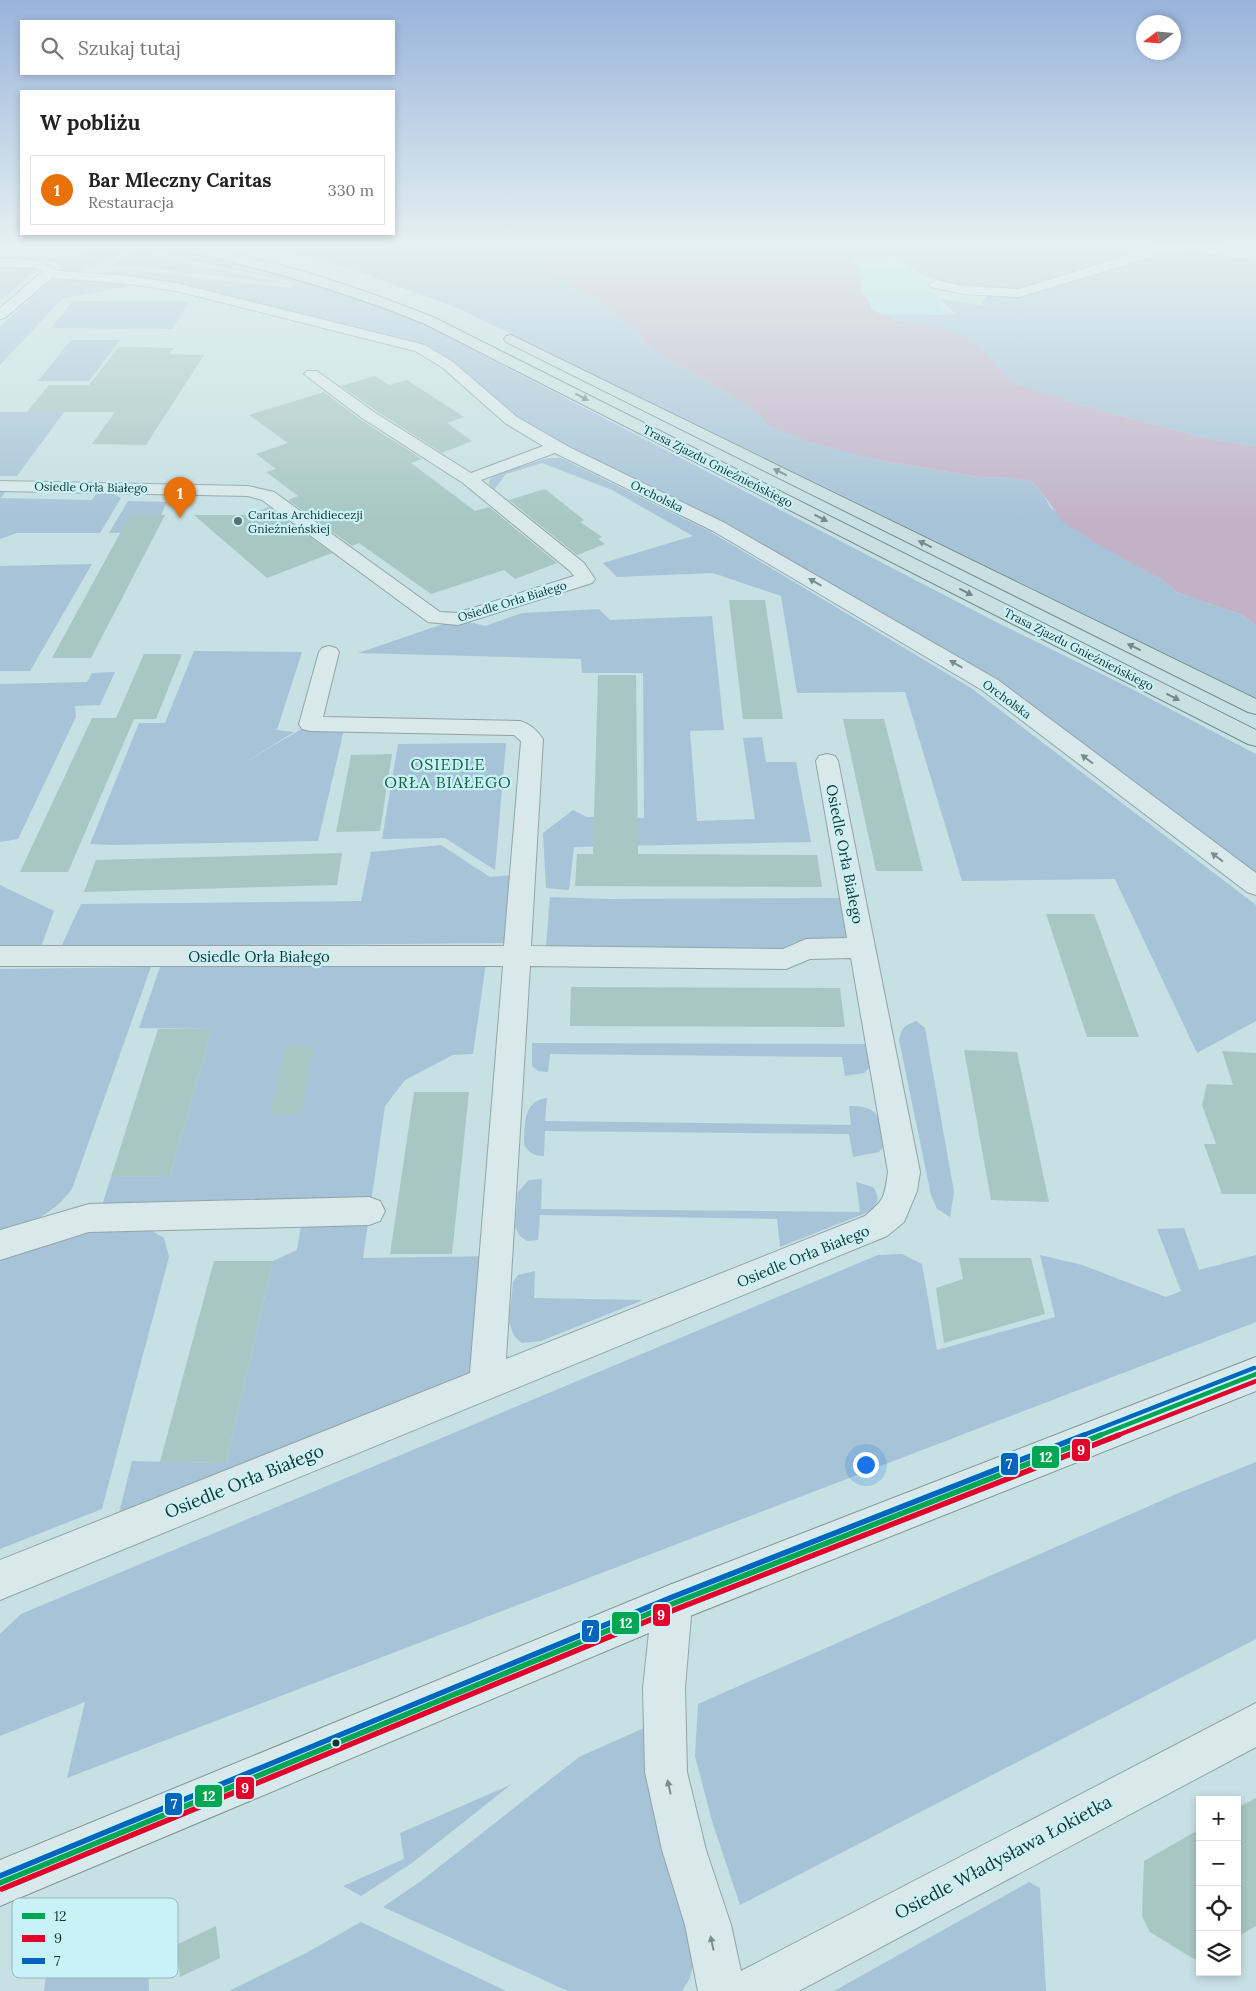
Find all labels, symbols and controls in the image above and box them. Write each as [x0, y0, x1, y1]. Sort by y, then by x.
north arrow [1136, 15, 1181, 60]
search box [20, 20, 395, 75]
icon: search [38, 34, 66, 62]
text: Szukaj tutaj [78, 36, 181, 60]
text: W pobliżu [40, 109, 140, 136]
text: Bar Mleczny Caritas [88, 168, 271, 192]
text: 1 [54, 180, 60, 200]
text: 330 m [328, 180, 374, 200]
text: Restauracja [88, 192, 174, 212]
one-way arrow [575, 393, 589, 401]
street label: Trasa Zjazdu Gnieźnieńskiego [641, 422, 795, 510]
one-way arrow [772, 468, 787, 476]
pin: 1 [164, 477, 196, 518]
street label: Orcholska [628, 477, 686, 515]
street label: Osiedle Orła Białego [34, 479, 148, 495]
place label: Caritas Archidiecezji Gnieźnieńskiej [248, 507, 363, 536]
one-way arrow [813, 514, 828, 522]
marker: Caritas Archidiecezji Gnieźnieńskiej [232, 515, 244, 527]
one-way arrow [918, 540, 932, 548]
street label: Osiedle Orła Białego [456, 577, 568, 625]
one-way arrow [808, 578, 822, 587]
one-way arrow [958, 587, 973, 596]
street label: Trasa Zjazdu Gnieźnieńskiego [1002, 605, 1156, 693]
one-way arrow [1127, 642, 1141, 650]
one-way arrow [948, 660, 963, 668]
street label: Orcholska [980, 676, 1034, 722]
one-way arrow [1166, 693, 1180, 701]
district label: OSIEDLE ORŁA BIAŁEGO [384, 754, 512, 792]
one-way arrow [1080, 754, 1094, 764]
street label: Osiedle Orła Białego [822, 783, 868, 926]
one-way arrow [1211, 851, 1224, 862]
street label: Osiedle Orła Białego [188, 947, 330, 966]
street label: Osiedle Orła Białego [734, 1221, 872, 1291]
line badge: 9 [1071, 1438, 1091, 1462]
street label: Osiedle Orła Białego [161, 1439, 327, 1523]
text: 9 [1077, 1441, 1085, 1459]
line badge: 12 [1031, 1445, 1060, 1469]
text: 12 [1039, 1448, 1053, 1466]
your location [853, 1452, 879, 1478]
line badge: 7 [1000, 1452, 1019, 1476]
text: 7 [1006, 1455, 1013, 1473]
line badge: 9 [652, 1603, 671, 1627]
text: 9 [657, 1606, 665, 1624]
line badge: 12 [611, 1611, 640, 1635]
text: 12 [619, 1614, 633, 1632]
line badge: 7 [581, 1619, 600, 1643]
text: 7 [587, 1622, 594, 1640]
unlabelled marker [331, 1738, 341, 1748]
line badge: 9 [235, 1776, 255, 1800]
text: 9 [241, 1779, 249, 1797]
one-way arrow [665, 1779, 673, 1794]
line badge: 12 [194, 1784, 223, 1808]
text: 12 [202, 1787, 216, 1805]
street label: Osiedle Władysława Łokietka [890, 1790, 1116, 1924]
line badge: 7 [164, 1792, 183, 1816]
text: 7 [171, 1795, 178, 1813]
map controls [1196, 1796, 1241, 1976]
button: + [1196, 1796, 1241, 1841]
button: − [1196, 1841, 1241, 1886]
button: locate [1196, 1886, 1241, 1931]
legend [12, 1898, 178, 1978]
text: 12 [54, 1907, 67, 1925]
text: 9 [54, 1929, 62, 1947]
button: layers [1196, 1931, 1241, 1976]
one-way arrow [708, 1936, 716, 1951]
text: 7 [54, 1952, 61, 1970]

